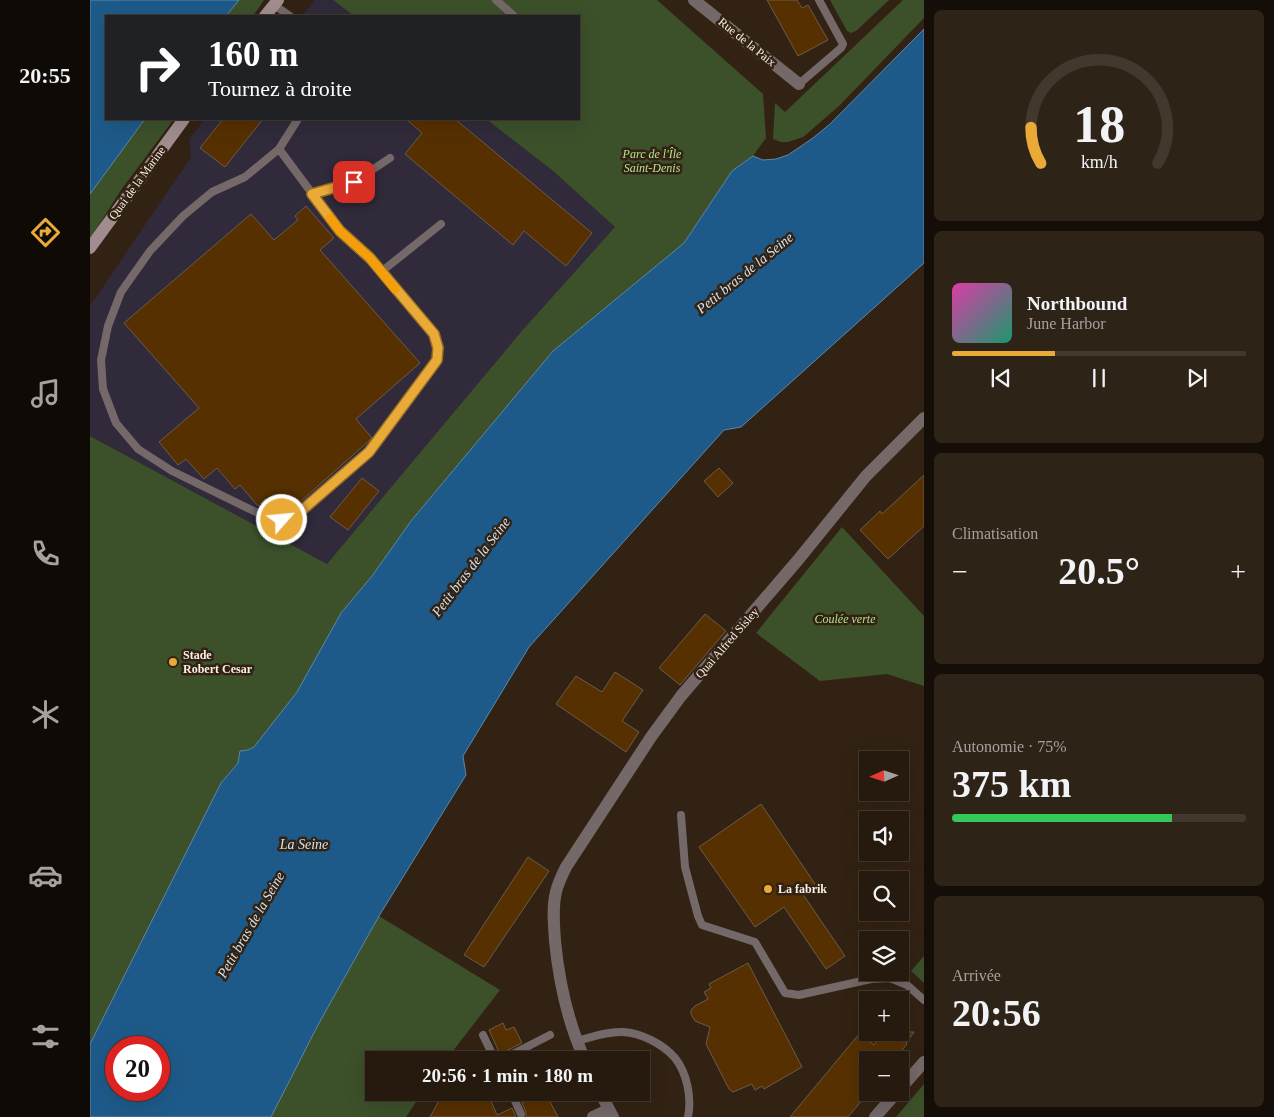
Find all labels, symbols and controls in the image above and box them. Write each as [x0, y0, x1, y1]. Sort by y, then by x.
street label: Rue de la Paix [716, 15, 778, 69]
icon: right [125, 35, 190, 100]
text: 160 m [208, 35, 298, 74]
text: 20:55 [19, 63, 71, 88]
text: Tournez à droite [208, 76, 352, 101]
text: 18 [1073, 96, 1125, 153]
street label: Quai de la Marine [106, 144, 168, 222]
park label: Parc de l'Île Saint-Denis [622, 147, 682, 175]
text: km/h [1081, 152, 1117, 172]
pin [333, 161, 375, 203]
icon: arrive [340, 168, 368, 196]
icon: directions [28, 215, 63, 250]
water label: Petit bras de la Seine [693, 229, 796, 317]
text: Northbound [1027, 293, 1127, 314]
text: June Harbor [1027, 315, 1106, 332]
icon: previous [987, 364, 1015, 392]
icon: pause [1085, 364, 1113, 392]
icon: next [1183, 364, 1211, 392]
icon: music [28, 376, 63, 411]
position arrow [255, 493, 307, 545]
water label: Petit bras de la Seine [428, 515, 513, 620]
text: Climatisation [952, 525, 1038, 542]
icon: phone [28, 536, 63, 571]
text: 20.5° [1058, 550, 1140, 592]
text: − [952, 556, 968, 587]
text: + [1230, 556, 1246, 587]
street label: Quai Alfred Sisley [692, 605, 762, 681]
park label: Coulée verte [815, 612, 876, 626]
place label: Stade Robert Cesar [183, 648, 253, 676]
marker: Stade Robert Cesar [167, 656, 179, 668]
icon: climate [28, 697, 63, 732]
text: Autonomie · 75% [952, 738, 1067, 755]
north arrow [859, 751, 909, 801]
map controls [859, 751, 909, 1101]
text: 375 km [952, 763, 1071, 805]
button: sound [859, 811, 909, 861]
water label: La Seine [279, 837, 328, 852]
icon: car [28, 858, 63, 893]
water label: Petit bras de la Seine [214, 869, 287, 981]
button: search [859, 871, 909, 921]
place label: La fabrik [778, 882, 827, 896]
marker: La fabrik [762, 883, 774, 895]
button: layers [859, 931, 909, 981]
text: Arrivée [952, 967, 1001, 984]
button: + [859, 991, 909, 1041]
text: 20:56 [952, 992, 1041, 1034]
icon: filters [28, 1019, 63, 1054]
speed limit sign: 20 [105, 1036, 170, 1101]
button: − [859, 1051, 909, 1101]
text: 20:56 · 1 min · 180 m [422, 1065, 593, 1086]

